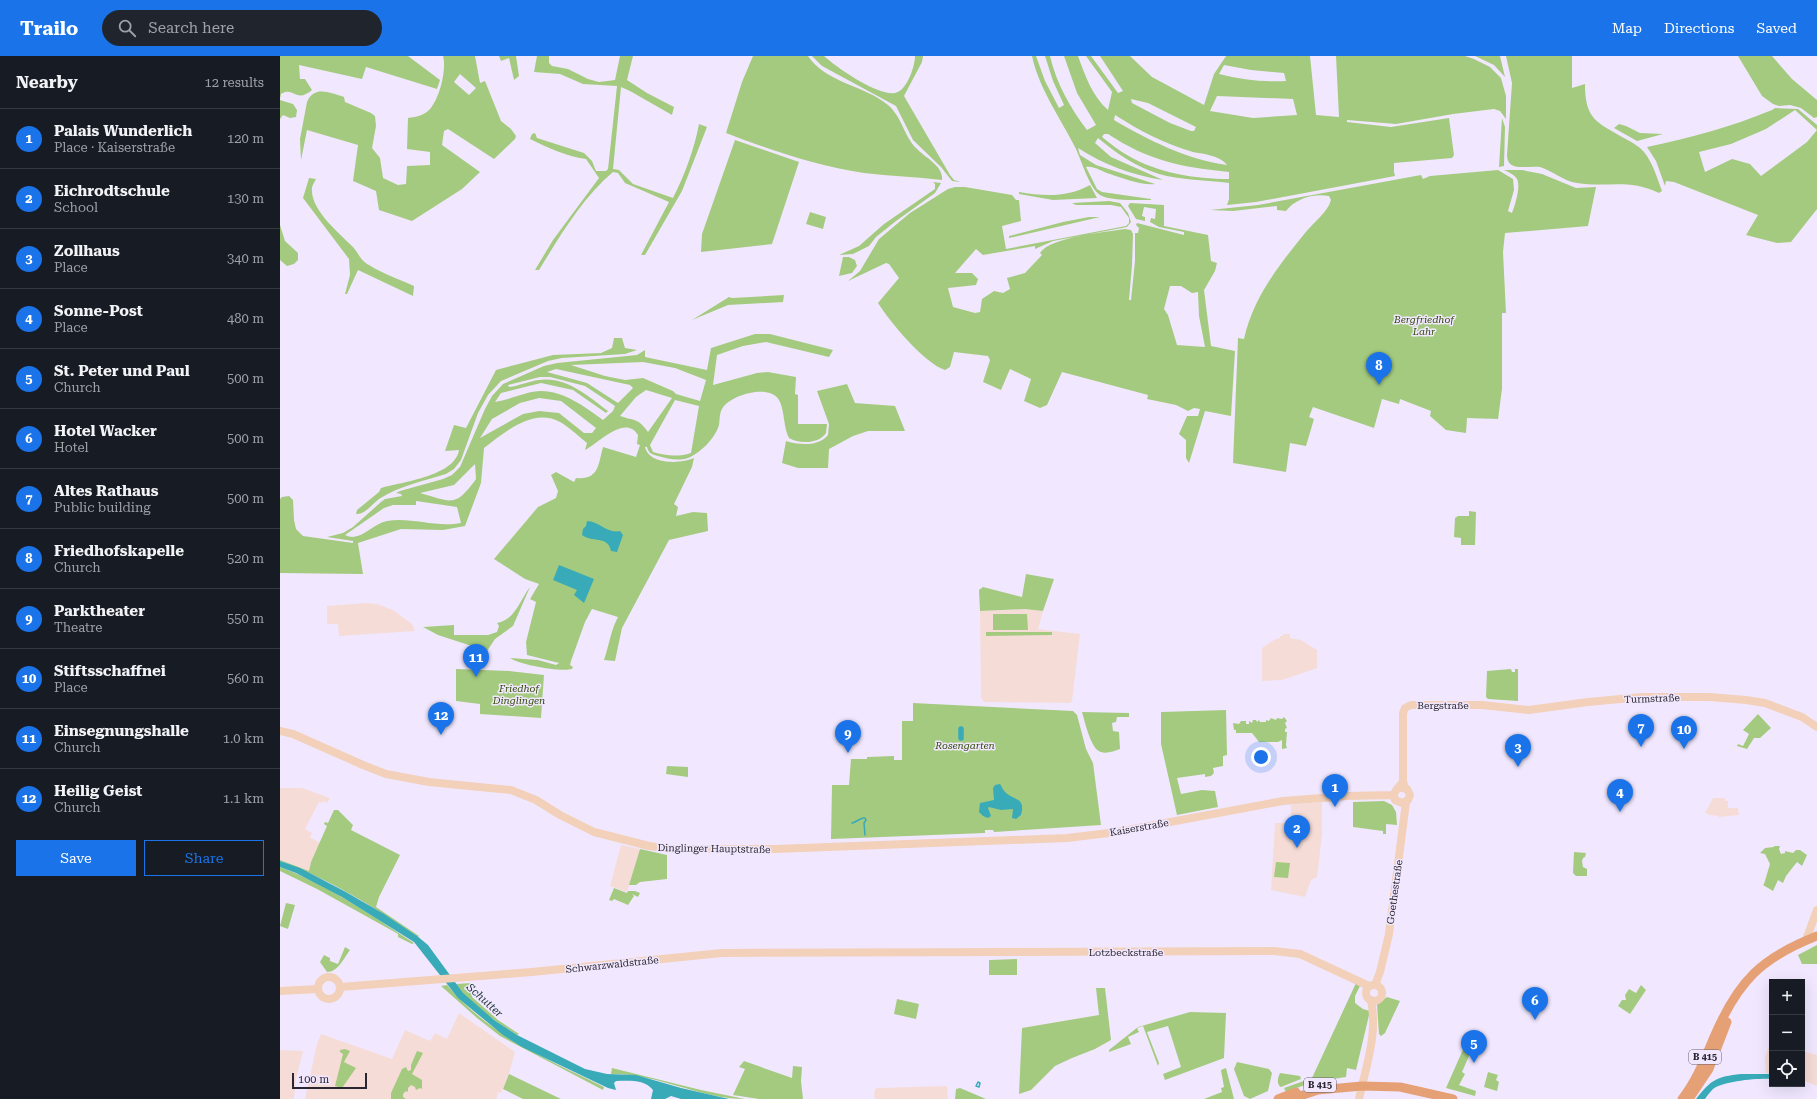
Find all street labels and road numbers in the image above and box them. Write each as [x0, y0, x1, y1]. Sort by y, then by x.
street label: Turmstraße [1624, 692, 1681, 705]
street label: Bergstraße [1417, 700, 1469, 711]
street label: Kaiserstraße [1109, 817, 1170, 838]
street label: Dinglinger Hauptstraße [657, 842, 771, 855]
street label: Goethestraße [1385, 859, 1405, 925]
street label: Lotzbeckstraße [1089, 947, 1164, 958]
street label: Schwarzwaldstraße [565, 954, 660, 975]
road number: B 415 [1689, 1050, 1721, 1064]
road number: B 415 [1304, 1078, 1336, 1092]

